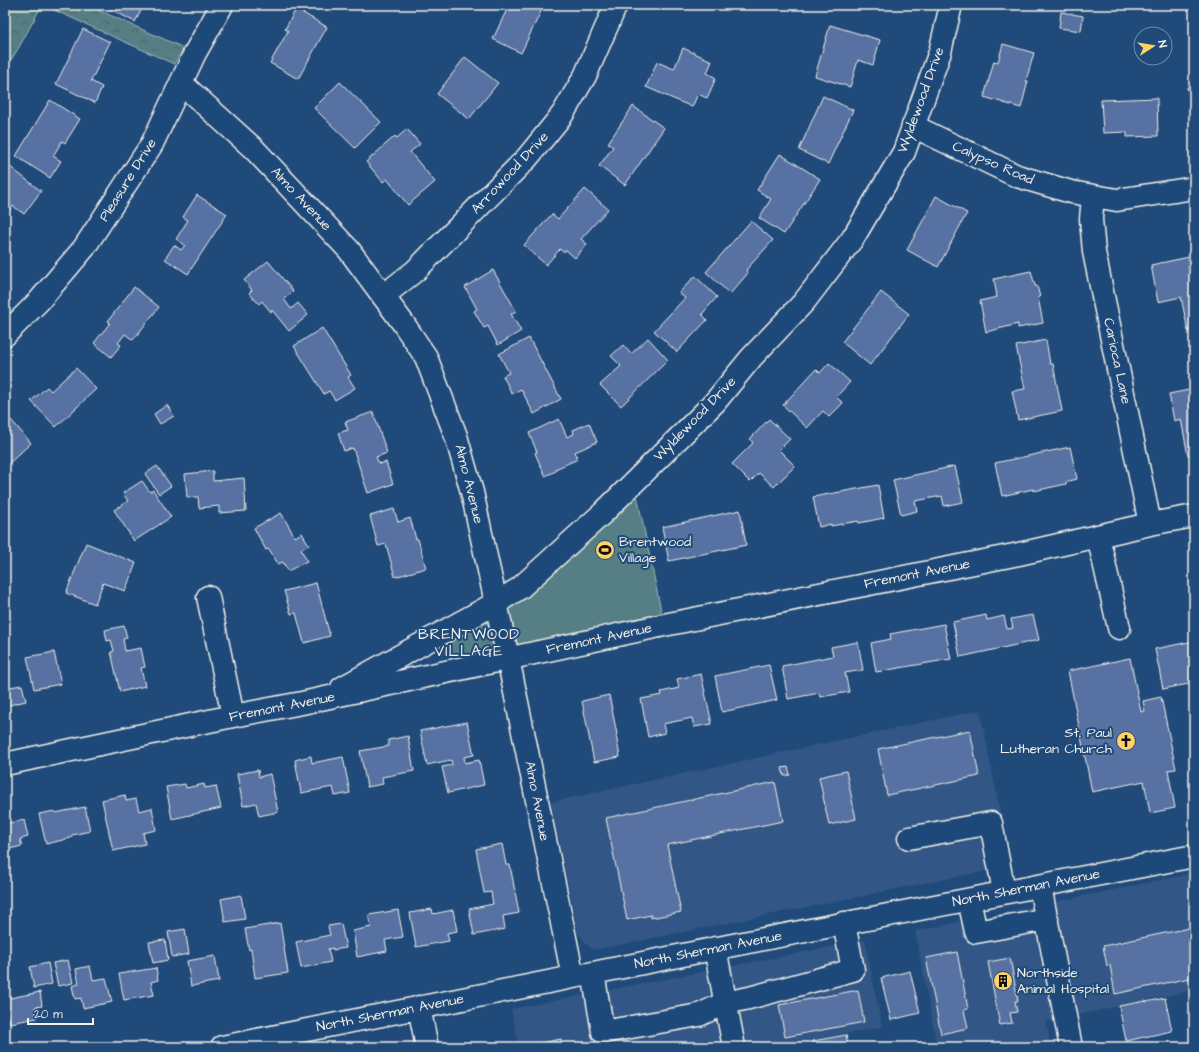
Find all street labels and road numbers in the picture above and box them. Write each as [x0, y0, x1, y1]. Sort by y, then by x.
street label: Wyldewood Drive [893, 44, 950, 156]
street label: Arrowood Drive [467, 127, 554, 219]
street label: Pleasure Drive [94, 134, 162, 225]
street label: Calypso Road [949, 136, 1037, 190]
street label: Almo Avenue [266, 163, 336, 236]
street label: Carioca Lane [1098, 316, 1136, 406]
street label: Wyldewood Drive [649, 372, 741, 466]
street label: Almo Avenue [449, 442, 489, 526]
street label: Fremont Avenue [862, 554, 972, 594]
street label: Fremont Avenue [544, 618, 654, 660]
street label: Fremont Avenue [227, 687, 337, 727]
street label: Almo Avenue [519, 759, 555, 843]
street label: North Sherman Avenue [951, 864, 1102, 912]
street label: North Sherman Avenue [633, 926, 784, 974]
street label: North Sherman Avenue [315, 989, 466, 1037]

